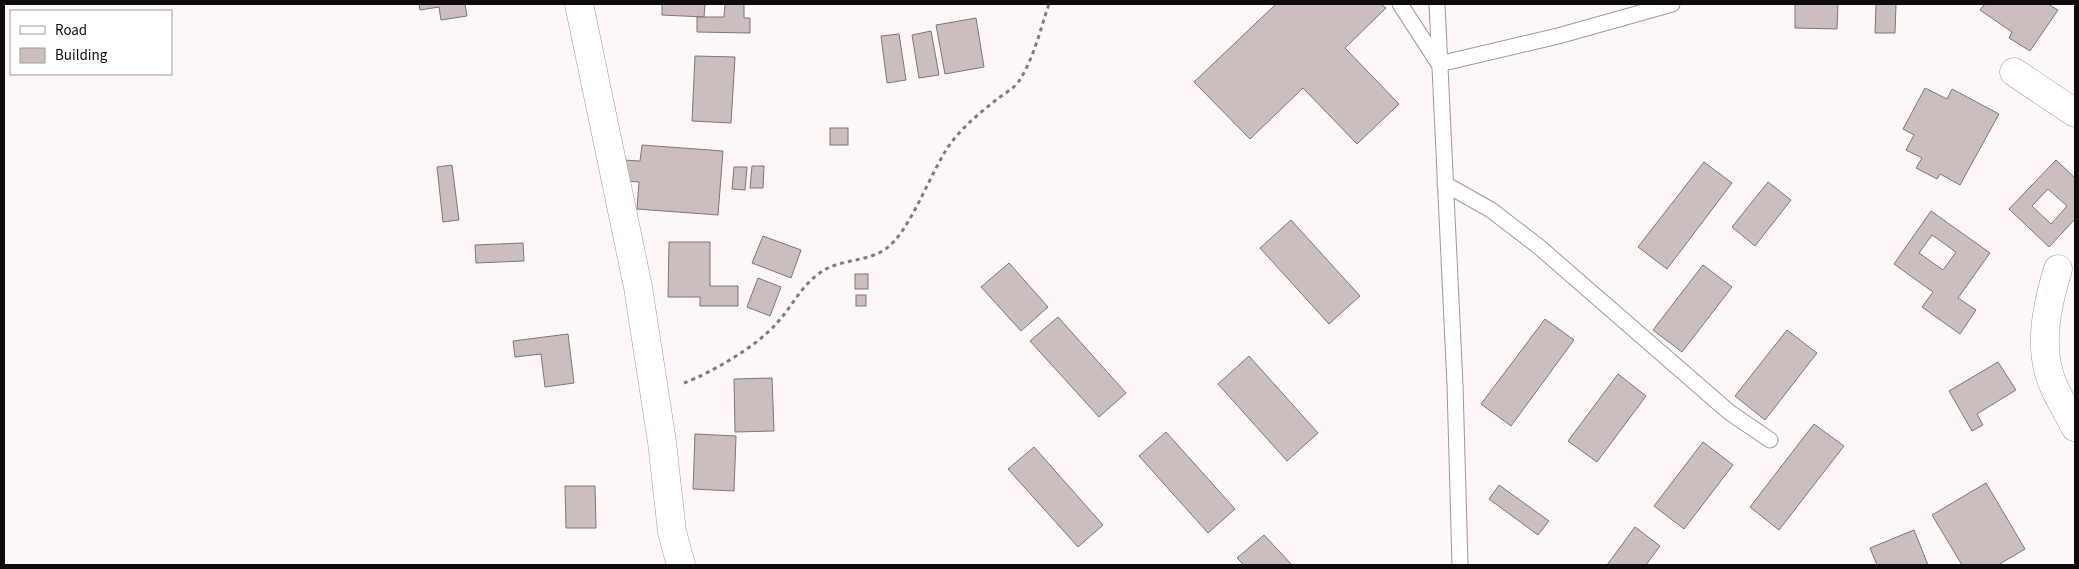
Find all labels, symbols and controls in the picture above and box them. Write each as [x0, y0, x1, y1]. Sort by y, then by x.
legend [10, 10, 172, 75]
text: Road [55, 20, 87, 41]
text: Building [55, 45, 108, 66]

